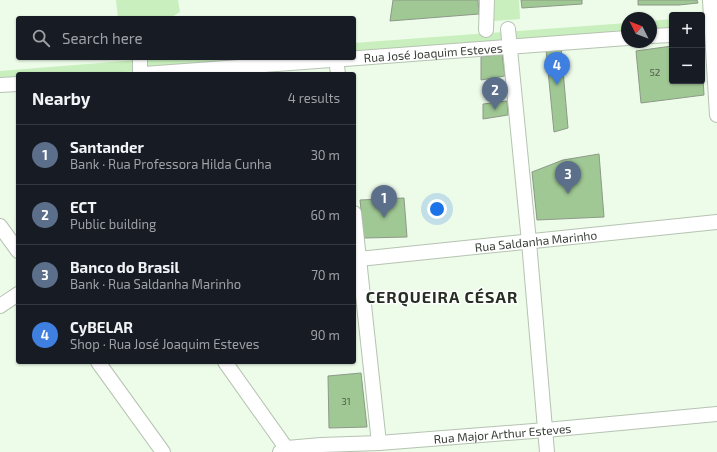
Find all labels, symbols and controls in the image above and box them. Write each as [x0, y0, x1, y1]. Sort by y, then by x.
north arrow [621, 12, 657, 48]
map controls [669, 12, 705, 84]
button: + [669, 12, 705, 48]
search box [16, 16, 356, 60]
icon: search [30, 27, 52, 49]
text: Search here [62, 29, 143, 47]
street label: Rua José Joaquim Esteves [363, 40, 503, 65]
button: − [669, 48, 705, 84]
pin: 4 [544, 52, 570, 85]
house number: 52 [650, 66, 661, 78]
pin: 2 [482, 77, 508, 110]
text: Nearby [32, 88, 90, 108]
text: 4 results [288, 90, 340, 106]
text: Santander [70, 138, 144, 156]
text: 1 [42, 147, 48, 163]
text: 30 m [311, 147, 340, 163]
text: Bank · Rua Professora Hilda Cunha [70, 156, 272, 172]
pin: 3 [555, 161, 581, 194]
pin: 1 [371, 185, 397, 218]
text: ECT [70, 198, 96, 216]
your location [427, 199, 447, 219]
text: 2 [41, 207, 49, 223]
text: 60 m [310, 207, 340, 223]
text: Public building [70, 216, 156, 232]
street label: Rua Saldanha Marinho [474, 227, 598, 254]
text: Banco do Brasil [70, 258, 179, 276]
text: 3 [41, 267, 49, 283]
text: 70 m [311, 267, 340, 283]
text: Bank · Rua Saldanha Marinho [70, 276, 241, 292]
district label: CERQUEIRA CÉSAR [366, 287, 518, 307]
text: CyBELAR [70, 318, 133, 336]
text: 4 [41, 327, 49, 343]
text: 90 m [310, 327, 340, 343]
text: Shop · Rua José Joaquim Esteves [70, 336, 259, 352]
house number: 31 [341, 395, 351, 407]
street label: Rua Major Arthur Esteves [433, 421, 572, 446]

